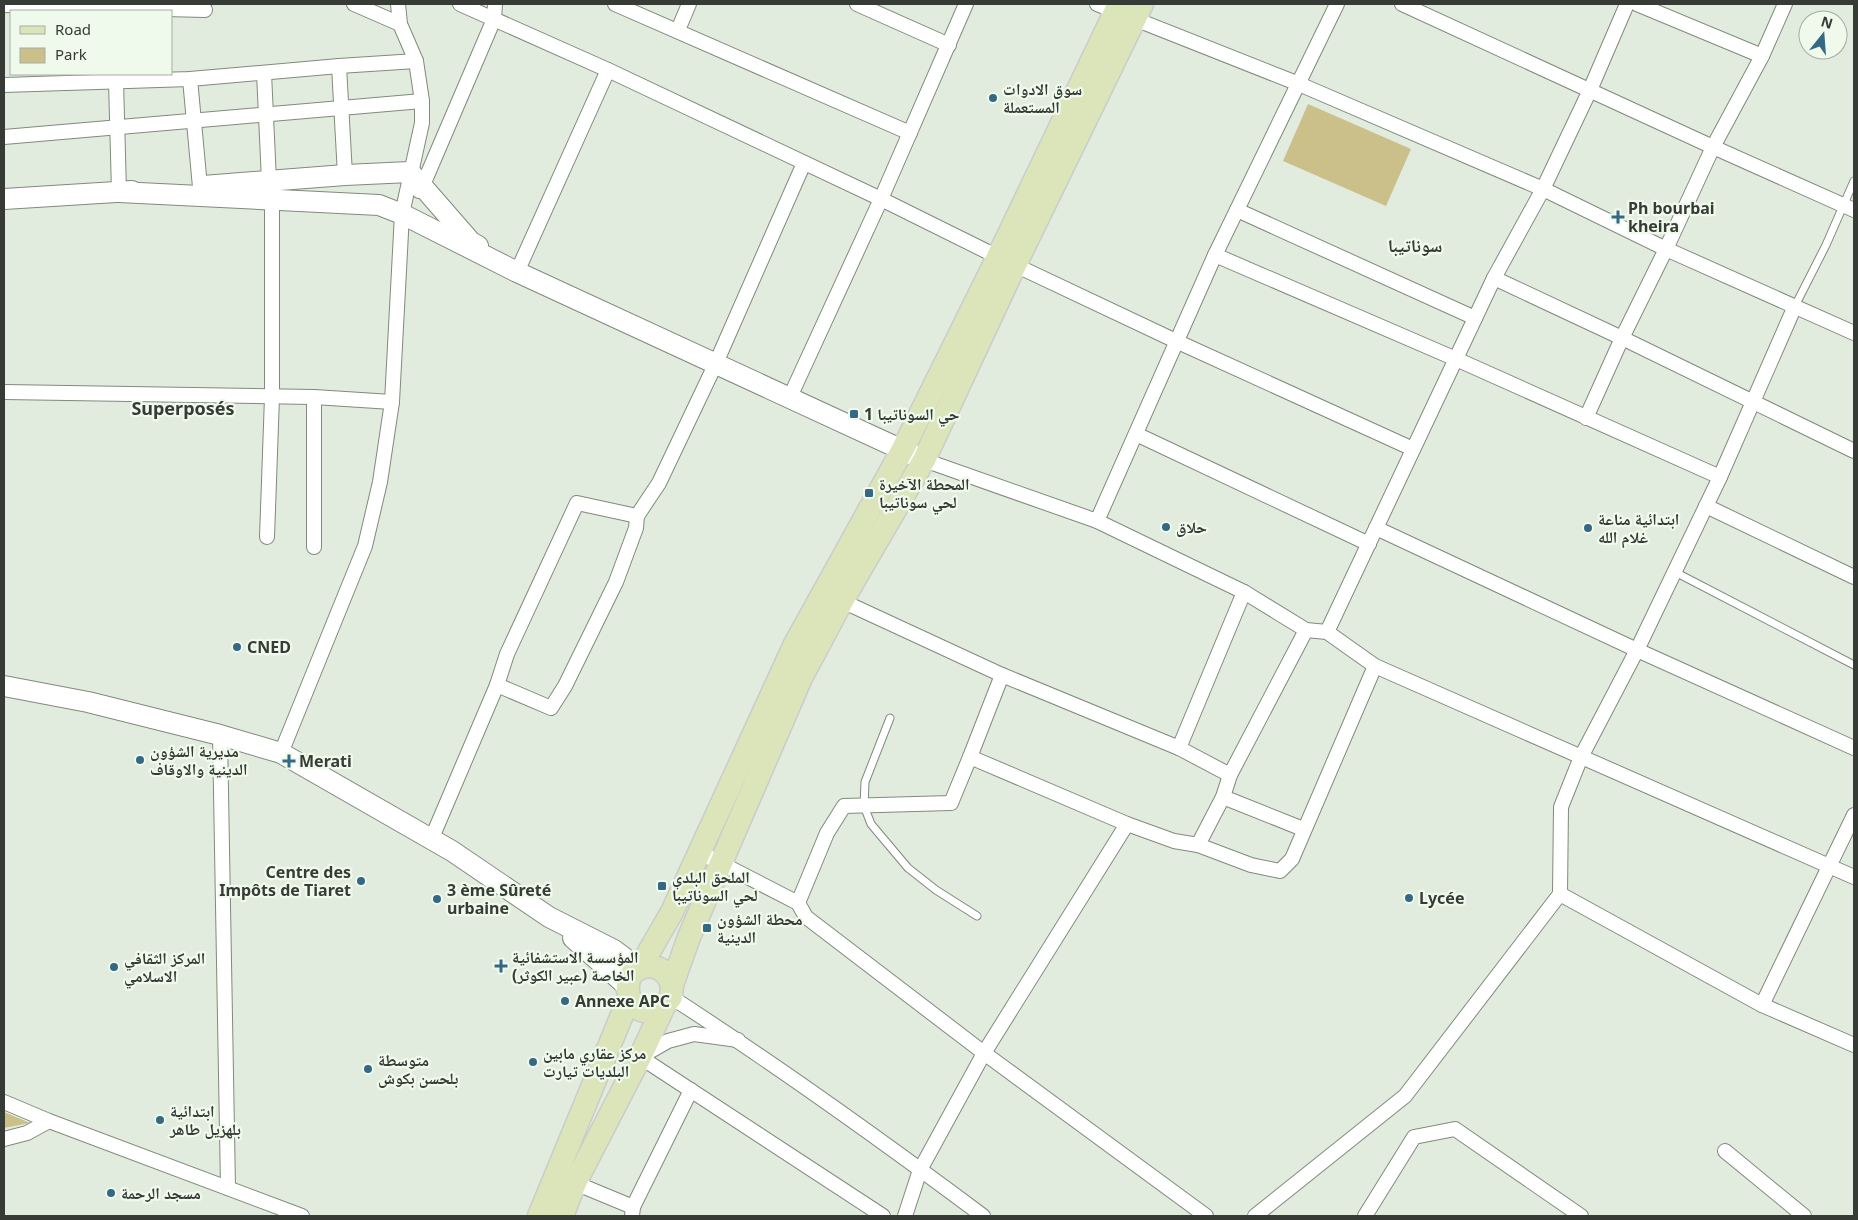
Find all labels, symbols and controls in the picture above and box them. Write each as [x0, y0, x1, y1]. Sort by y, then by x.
legend [10, 10, 172, 75]
north arrow [1798, 10, 1848, 60]
text: N [1819, 11, 1835, 33]
text: Road [55, 19, 91, 39]
text: Park [55, 44, 87, 64]
place label: سوق الادوات المستعملة [1003, 78, 1082, 118]
marker: سوق الادوات المستعملة [987, 92, 999, 104]
place label: Ph bourbai kheira [1628, 197, 1715, 237]
marker: Ph bourbai kheira [1612, 211, 1624, 223]
district label: سوناتيبا [1388, 233, 1442, 257]
district label: Superposés [131, 396, 235, 420]
place label: حي السوناتيبا 1 [864, 403, 959, 427]
marker: حي السوناتيبا 1 [848, 408, 860, 420]
place label: المحطة الآخيرة لحي سوناتيبا [879, 473, 970, 515]
marker: المحطة الآخيرة لحي سوناتيبا [863, 487, 875, 499]
place label: ابتدائية مناعة غلام الله [1598, 508, 1679, 549]
place label: حلاق [1176, 516, 1207, 538]
marker: حلاق [1160, 521, 1172, 533]
marker: ابتدائية مناعة غلام الله [1582, 522, 1594, 534]
place label: CNED [247, 636, 291, 658]
marker: CNED [231, 641, 243, 653]
place label: مديرية الشؤون الدينية والاوقاف [150, 740, 248, 780]
place label: Merati [299, 750, 352, 772]
marker: مديرية الشؤون الدينية والاوقاف [134, 754, 146, 766]
marker: Merati [283, 755, 295, 767]
place label: Centre des Impôts de Tiaret [219, 861, 351, 901]
place label: الملحق البلدي لحي السوناتيبا [672, 866, 758, 908]
marker: Centre des Impôts de Tiaret [355, 875, 367, 887]
place label: 3 ème Sûreté urbaine [447, 879, 551, 919]
marker: الملحق البلدي لحي السوناتيبا [656, 880, 668, 892]
place label: Lycée [1419, 887, 1464, 909]
marker: Lycée [1403, 892, 1415, 904]
marker: 3 ème Sûreté urbaine [431, 893, 443, 905]
place label: محطة الشؤون الدينية [717, 908, 803, 948]
marker: محطة الشؤون الدينية [701, 922, 713, 934]
place label: المؤسسة الاستشفائية الخاصة (عبير الكوثر) [512, 946, 639, 986]
place label: المركز الثقافي الاسلامي [124, 947, 205, 989]
marker: المؤسسة الاستشفائية الخاصة (عبير الكوثر) [494, 959, 508, 973]
marker: المركز الثقافي الاسلامي [108, 961, 120, 973]
place label: Annexe APC [575, 990, 670, 1012]
marker: Annexe APC [559, 995, 571, 1007]
place label: مركز عقاري مابين البلديات تيارت [543, 1042, 646, 1082]
place label: متوسطة بلحسن بكوش [378, 1049, 458, 1089]
marker: مركز عقاري مابين البلديات تيارت [527, 1056, 539, 1068]
marker: متوسطة بلحسن بكوش [362, 1063, 374, 1075]
place label: ابتدائية بلهزيل طاهر [169, 1100, 241, 1140]
marker: ابتدائية بلهزيل طاهر [154, 1114, 166, 1126]
place label: مسجد الرحمة [121, 1182, 201, 1204]
marker: مسجد الرحمة [105, 1187, 117, 1199]

